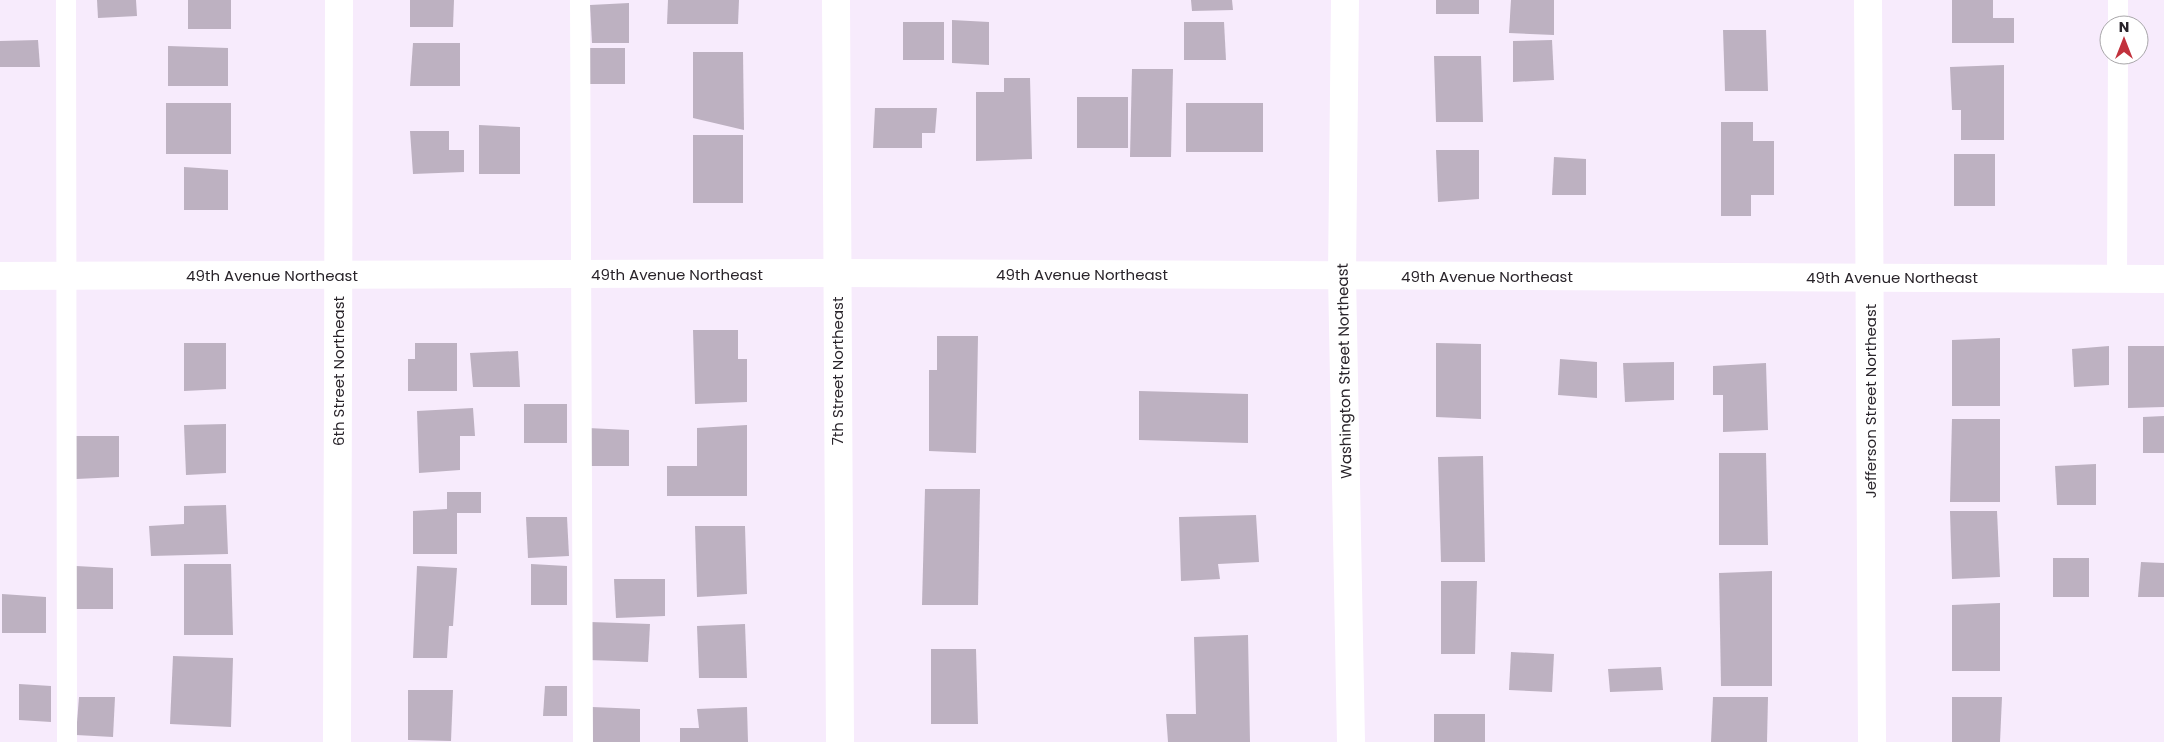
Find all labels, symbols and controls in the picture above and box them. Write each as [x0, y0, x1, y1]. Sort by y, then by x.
north arrow [2099, 15, 2149, 65]
text: N [2119, 17, 2129, 37]
street label: Washington Street Northeast [1332, 263, 1356, 479]
street label: 49th Avenue Northeast [591, 264, 763, 285]
street label: 49th Avenue Northeast [996, 264, 1168, 285]
street label: 49th Avenue Northeast [186, 265, 358, 286]
street label: 49th Avenue Northeast [1401, 266, 1573, 287]
street label: 49th Avenue Northeast [1806, 267, 1978, 288]
street label: 6th Street Northeast [328, 296, 349, 446]
street label: 7th Street Northeast [827, 297, 848, 445]
street label: Jefferson Street Northeast [1860, 304, 1881, 498]

